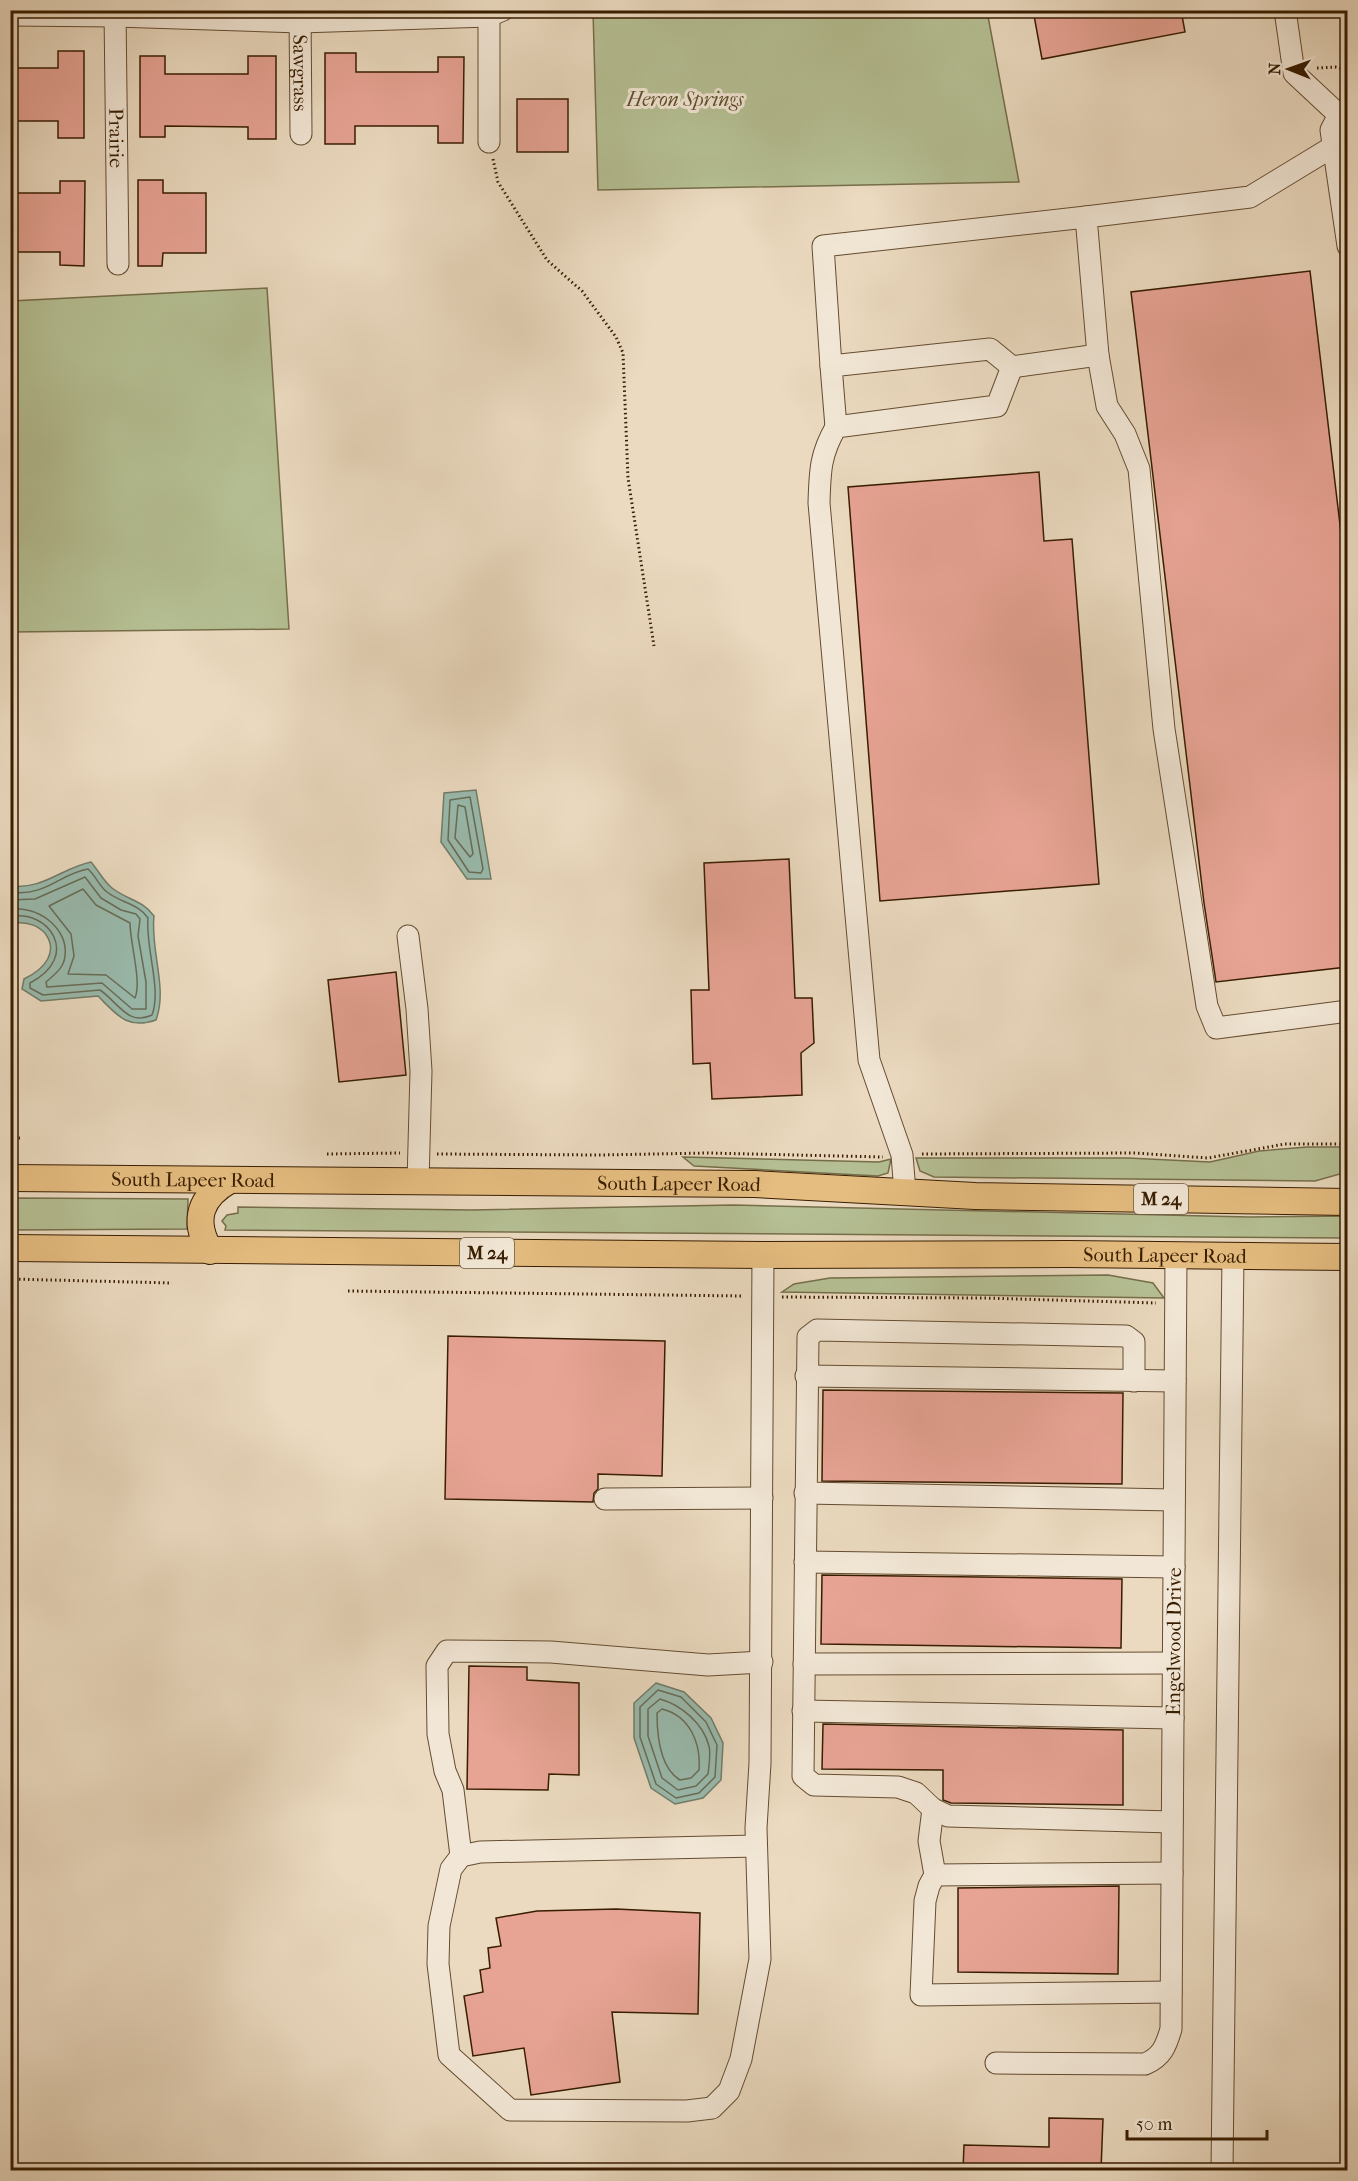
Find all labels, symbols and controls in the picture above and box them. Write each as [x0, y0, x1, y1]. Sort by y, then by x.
street label: Sawgrass [288, 34, 312, 112]
north arrow [1259, 39, 1319, 99]
text: N [1265, 62, 1284, 75]
park label: Heron Springs [626, 88, 744, 111]
street label: Prairie [104, 108, 128, 168]
street label: South Lapeer Road [111, 1168, 276, 1192]
street label: South Lapeer Road [597, 1172, 762, 1196]
road number: M 24 [1134, 1184, 1188, 1214]
road number: M 24 [460, 1238, 514, 1268]
street label: South Lapeer Road [1083, 1243, 1248, 1268]
street label: Engelwood Drive [1162, 1567, 1186, 1716]
scale bar [1127, 2103, 1266, 2141]
text: 50 m [1136, 2114, 1173, 2135]

